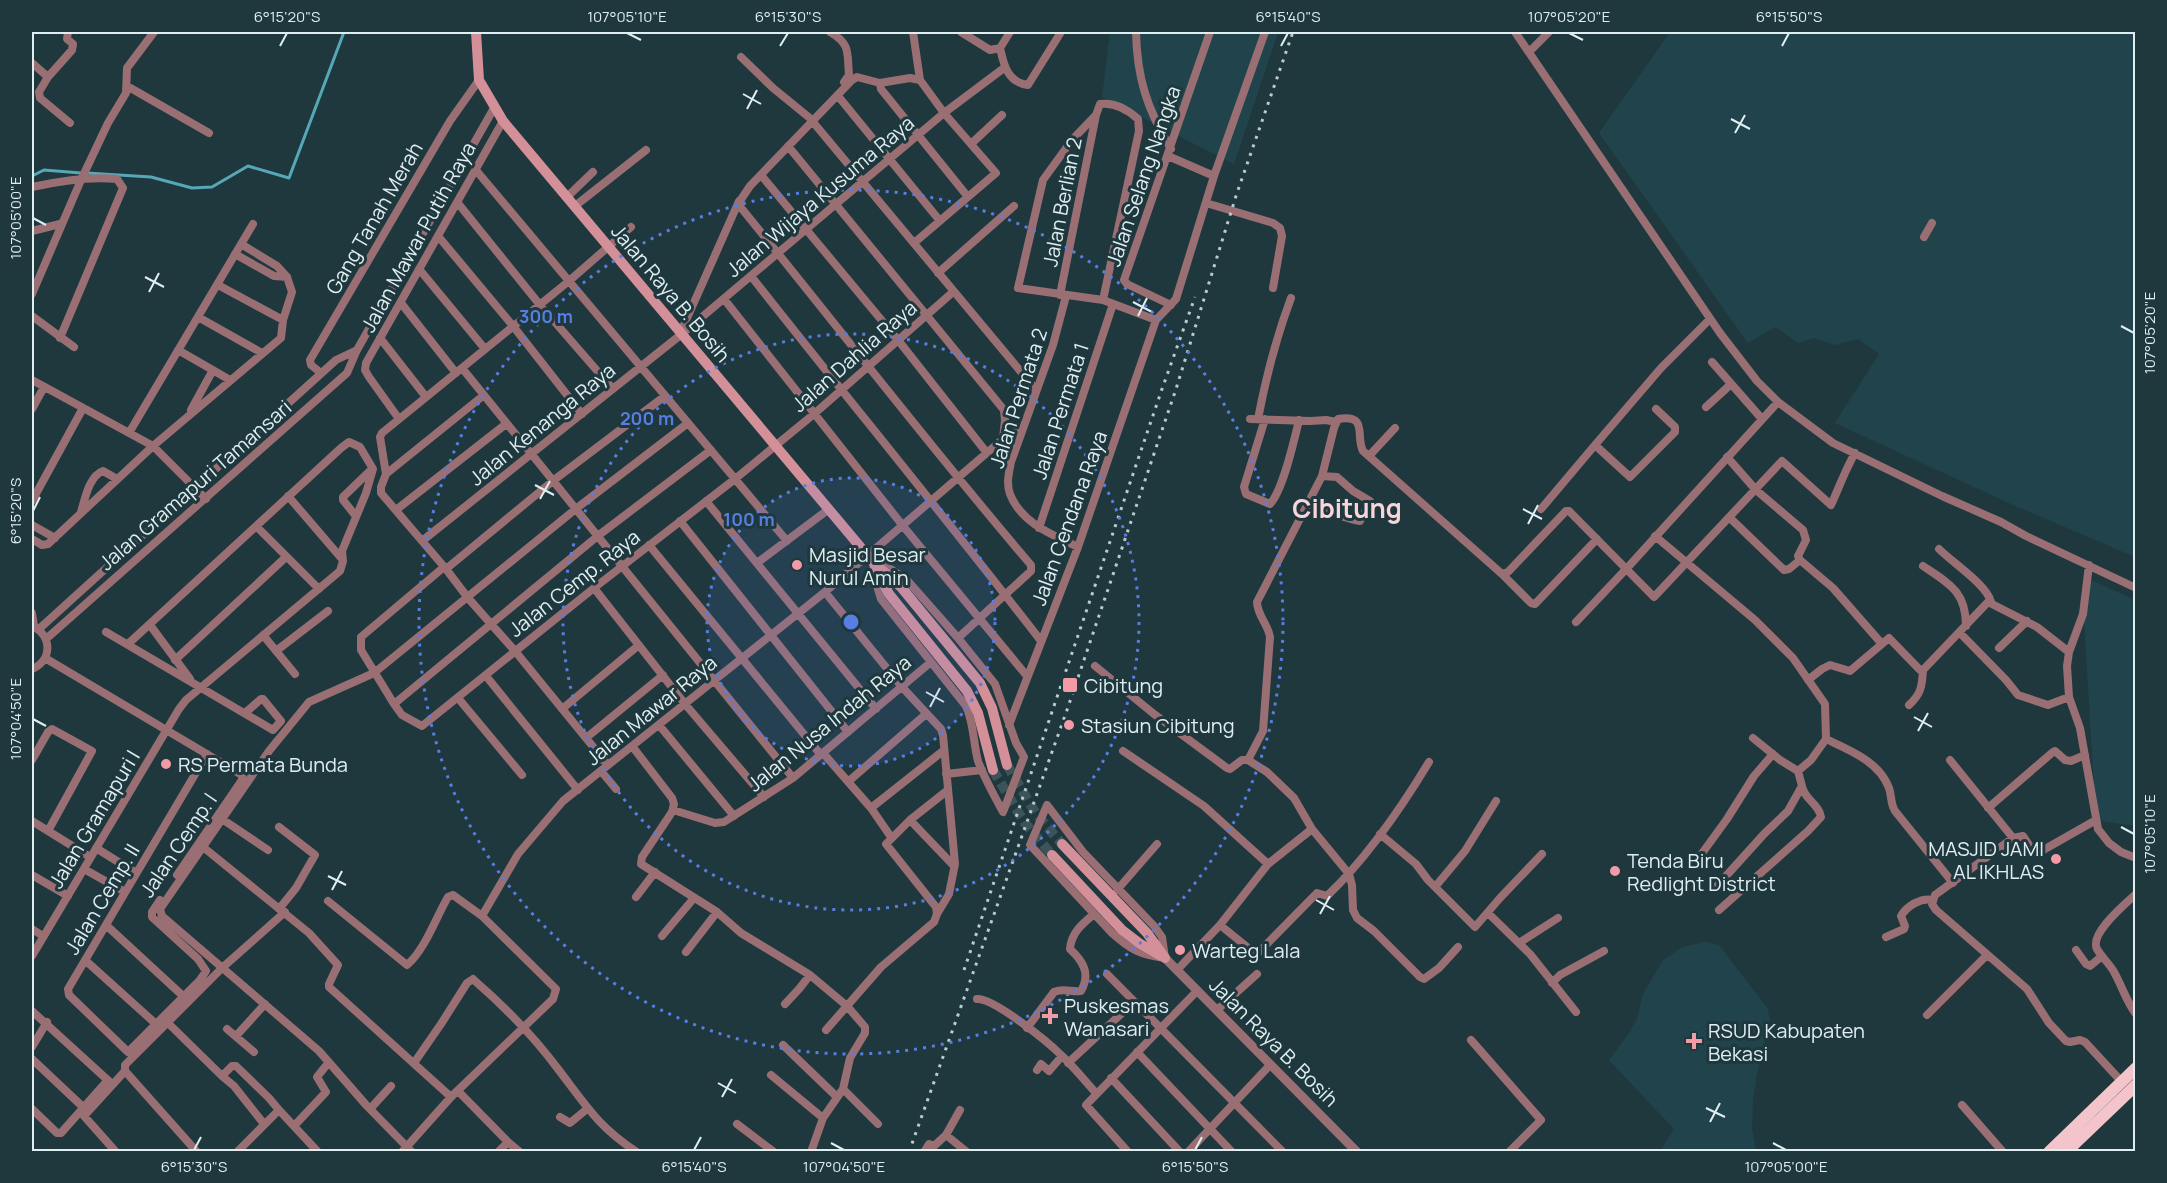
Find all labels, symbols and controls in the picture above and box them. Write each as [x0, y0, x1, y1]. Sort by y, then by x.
text: 6°15'20"S [254, 6, 320, 27]
text: 107°05'10"E [587, 6, 667, 27]
text: 6°15'30"S [755, 6, 821, 27]
text: 6°15'40"S [1255, 6, 1321, 27]
text: 107°05'20"E [1528, 6, 1610, 27]
text: 6°15'50"S [1756, 6, 1822, 27]
street label: Jalan Selang Nangka [1099, 82, 1187, 270]
street label: Jalan Wijaya Kusuma Raya [720, 109, 920, 283]
street label: Jalan Berlian 2 [1036, 135, 1088, 269]
street label: Gang Tanah Merah [319, 137, 429, 299]
street label: Jalan Mawar Putih Raya [354, 137, 482, 337]
text: 107°05'00"E [5, 176, 26, 260]
street label: Jalan Raya B. Bosih [605, 218, 737, 368]
text: 107°05'20"E [2139, 292, 2160, 374]
street label: Jalan Dahlia Raya [786, 294, 922, 418]
text: 300 m [519, 304, 573, 328]
street label: Jalan Permata 2 [983, 325, 1053, 471]
street label: Jalan Permata 1 [1025, 339, 1095, 483]
street label: Jalan Kenanga Raya [463, 357, 621, 491]
street label: Jalan Gramapuri Tamansari [93, 394, 297, 576]
text: 200 m [620, 406, 674, 430]
street label: Jalan Cendana Raya [1025, 427, 1113, 609]
text: 6°15'20"S [5, 478, 26, 544]
district label: Cibitung [1292, 490, 1402, 526]
text: 100 m [723, 507, 775, 531]
street label: Jalan Cemp. Raya [503, 523, 645, 643]
place label: Masjid Besar Nurul Amin [809, 541, 926, 591]
marker: Masjid Besar Nurul Amin [790, 558, 804, 572]
centre of rings [841, 612, 861, 632]
street label: Jalan Mawar Raya [580, 649, 722, 771]
street label: Jalan Nusa Indah Raya [742, 649, 916, 797]
place label: Cibitung [1084, 672, 1163, 699]
marker: Cibitung [1061, 676, 1079, 694]
text: 107°04'50"E [5, 678, 26, 760]
place label: Stasiun Cibitung [1081, 712, 1234, 739]
marker: Stasiun Cibitung [1062, 718, 1076, 732]
street label: Jalan Gramapuri I [42, 745, 146, 893]
place label: RS Permata Bunda [178, 751, 348, 778]
marker: RS Permata Bunda [159, 757, 173, 771]
street label: Jalan Cemp. I [133, 788, 223, 902]
text: 107°05'10"E [2139, 794, 2160, 874]
place label: MASJID JAMI AL IKHLAS [1928, 835, 2044, 885]
street label: Jalan Cemp. II [58, 839, 146, 959]
place label: Tenda Biru Redlight District [1627, 847, 1776, 897]
marker: MASJID JAMI AL IKHLAS [2049, 852, 2063, 866]
marker: Tenda Biru Redlight District [1608, 864, 1622, 878]
place label: Warteg Lala [1192, 937, 1300, 964]
marker: Warteg Lala [1173, 943, 1187, 957]
street label: Jalan Raya B. Bosih [1204, 972, 1344, 1112]
place label: Puskesmas Wanasari [1064, 992, 1169, 1042]
marker: Puskesmas Wanasari [1041, 1007, 1059, 1025]
place label: RSUD Kabupaten Bekasi [1708, 1017, 1865, 1067]
marker: RSUD Kabupaten Bekasi [1685, 1032, 1703, 1050]
text: 6°15'30"S [161, 1156, 227, 1177]
text: 6°15'40"S [661, 1156, 727, 1177]
text: 107°04'50"E [803, 1156, 885, 1177]
text: 6°15'50"S [1162, 1156, 1228, 1177]
text: 107°05'00"E [1744, 1156, 1828, 1177]

